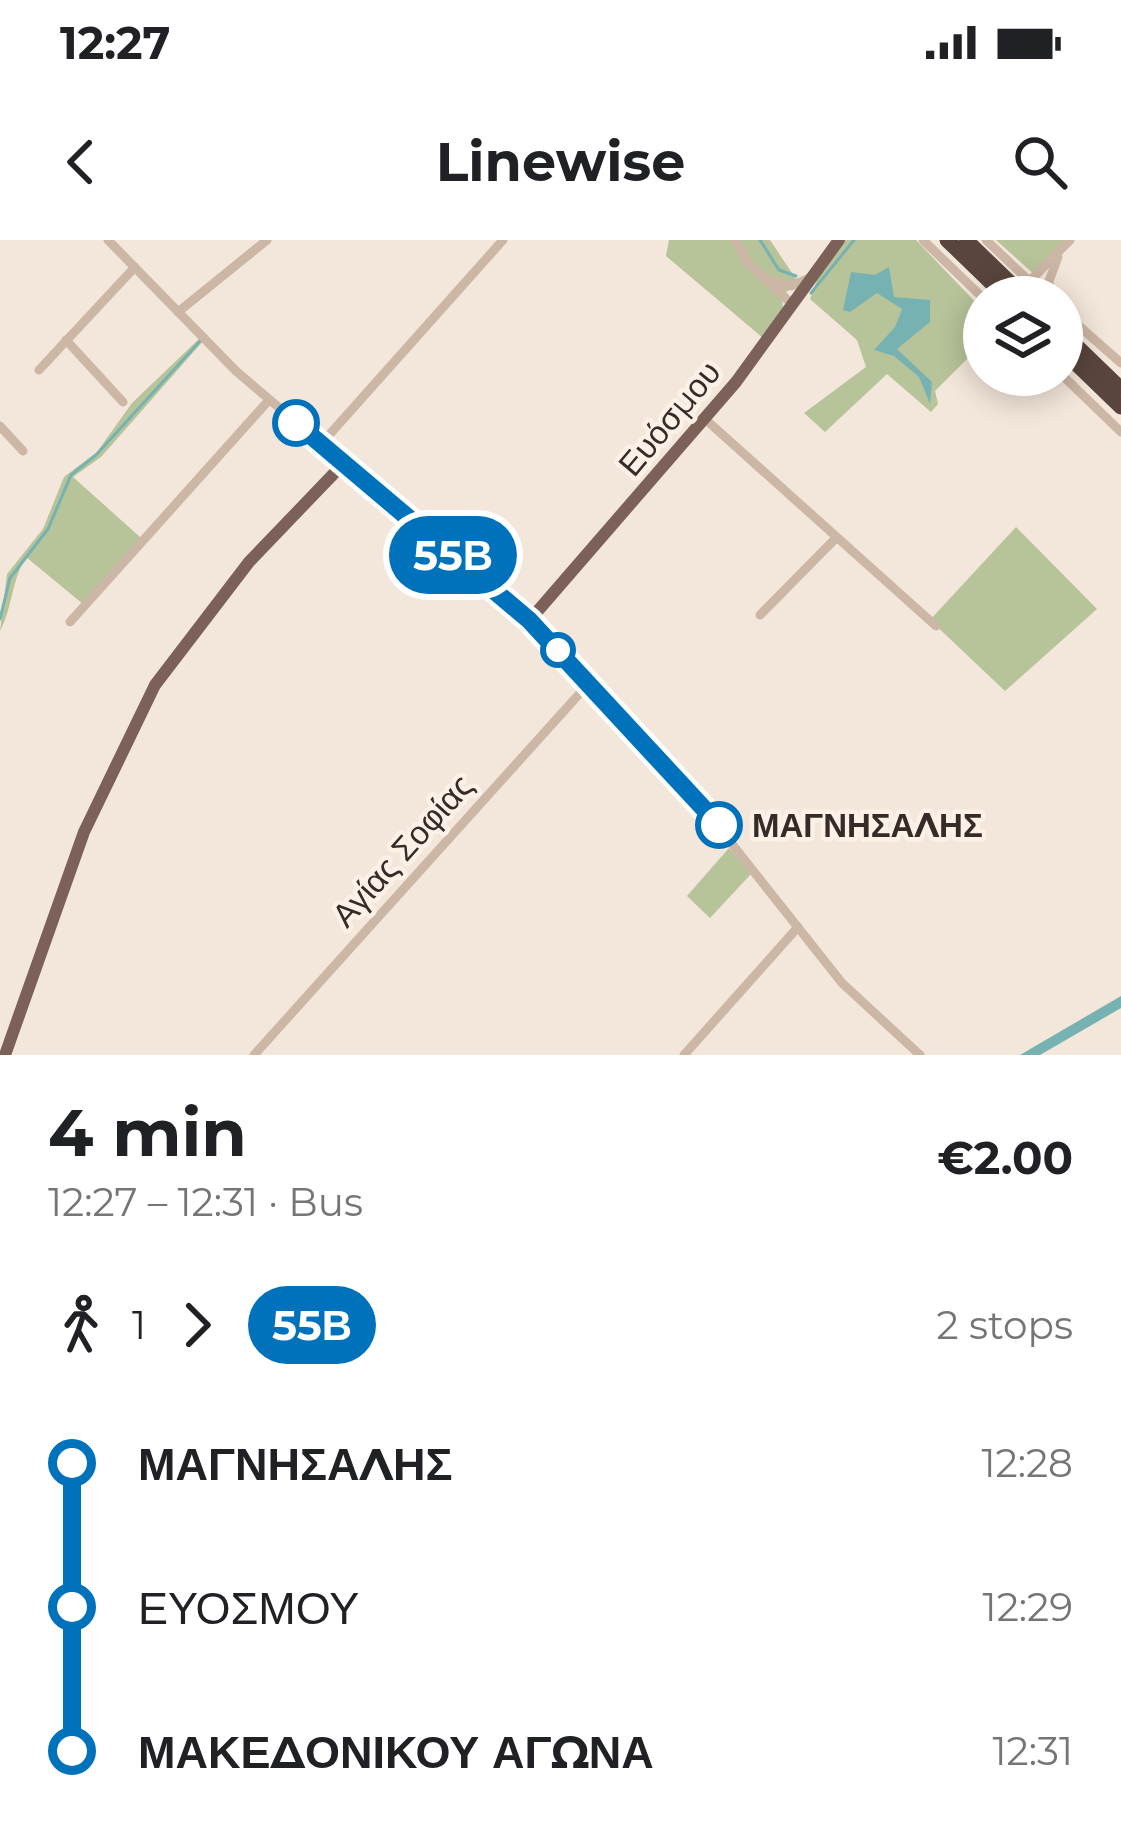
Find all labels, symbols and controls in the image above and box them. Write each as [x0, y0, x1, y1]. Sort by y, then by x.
text: 12:27 [60, 15, 170, 70]
icon: back [48, 129, 114, 195]
text: Linewise [436, 129, 685, 195]
icon: search [1007, 129, 1073, 195]
map controls [963, 276, 1083, 396]
button: layers [963, 276, 1083, 396]
street label: Ευόσμου [609, 352, 729, 484]
unlabelled marker [274, 401, 318, 445]
line badge: 55Β [384, 516, 522, 594]
text: 55Β [413, 529, 493, 581]
unlabelled marker [542, 634, 574, 666]
street label: Αγίας Σοφίας [323, 766, 481, 934]
marker: ΜΑΓΝΗΣΑΛΗΣ [697, 803, 741, 847]
place label: ΜΑΓΝΗΣΑΛΗΣ [752, 805, 983, 845]
text: 4 min [48, 1092, 247, 1173]
text: €2.00 [937, 1130, 1073, 1185]
text: 12:27 – 12:31 · Bus [48, 1178, 363, 1226]
icon: walk [48, 1292, 114, 1358]
icon: forward [164, 1292, 230, 1358]
text: 55Β [272, 1299, 352, 1351]
text: 1 [132, 1301, 146, 1349]
text: 2 stops [937, 1301, 1073, 1349]
text: ΜΑΓΝΗΣΑΛΗΣ [138, 1436, 453, 1491]
text: 12:28 [981, 1439, 1073, 1487]
text: ΕΥΟΣΜΟΥ [138, 1580, 359, 1635]
text: 12:29 [983, 1583, 1073, 1631]
text: ΜΑΚΕΔΟΝΙΚΟΥ ΑΓΩΝΑ [138, 1724, 654, 1779]
text: 12:31 [992, 1727, 1073, 1775]

